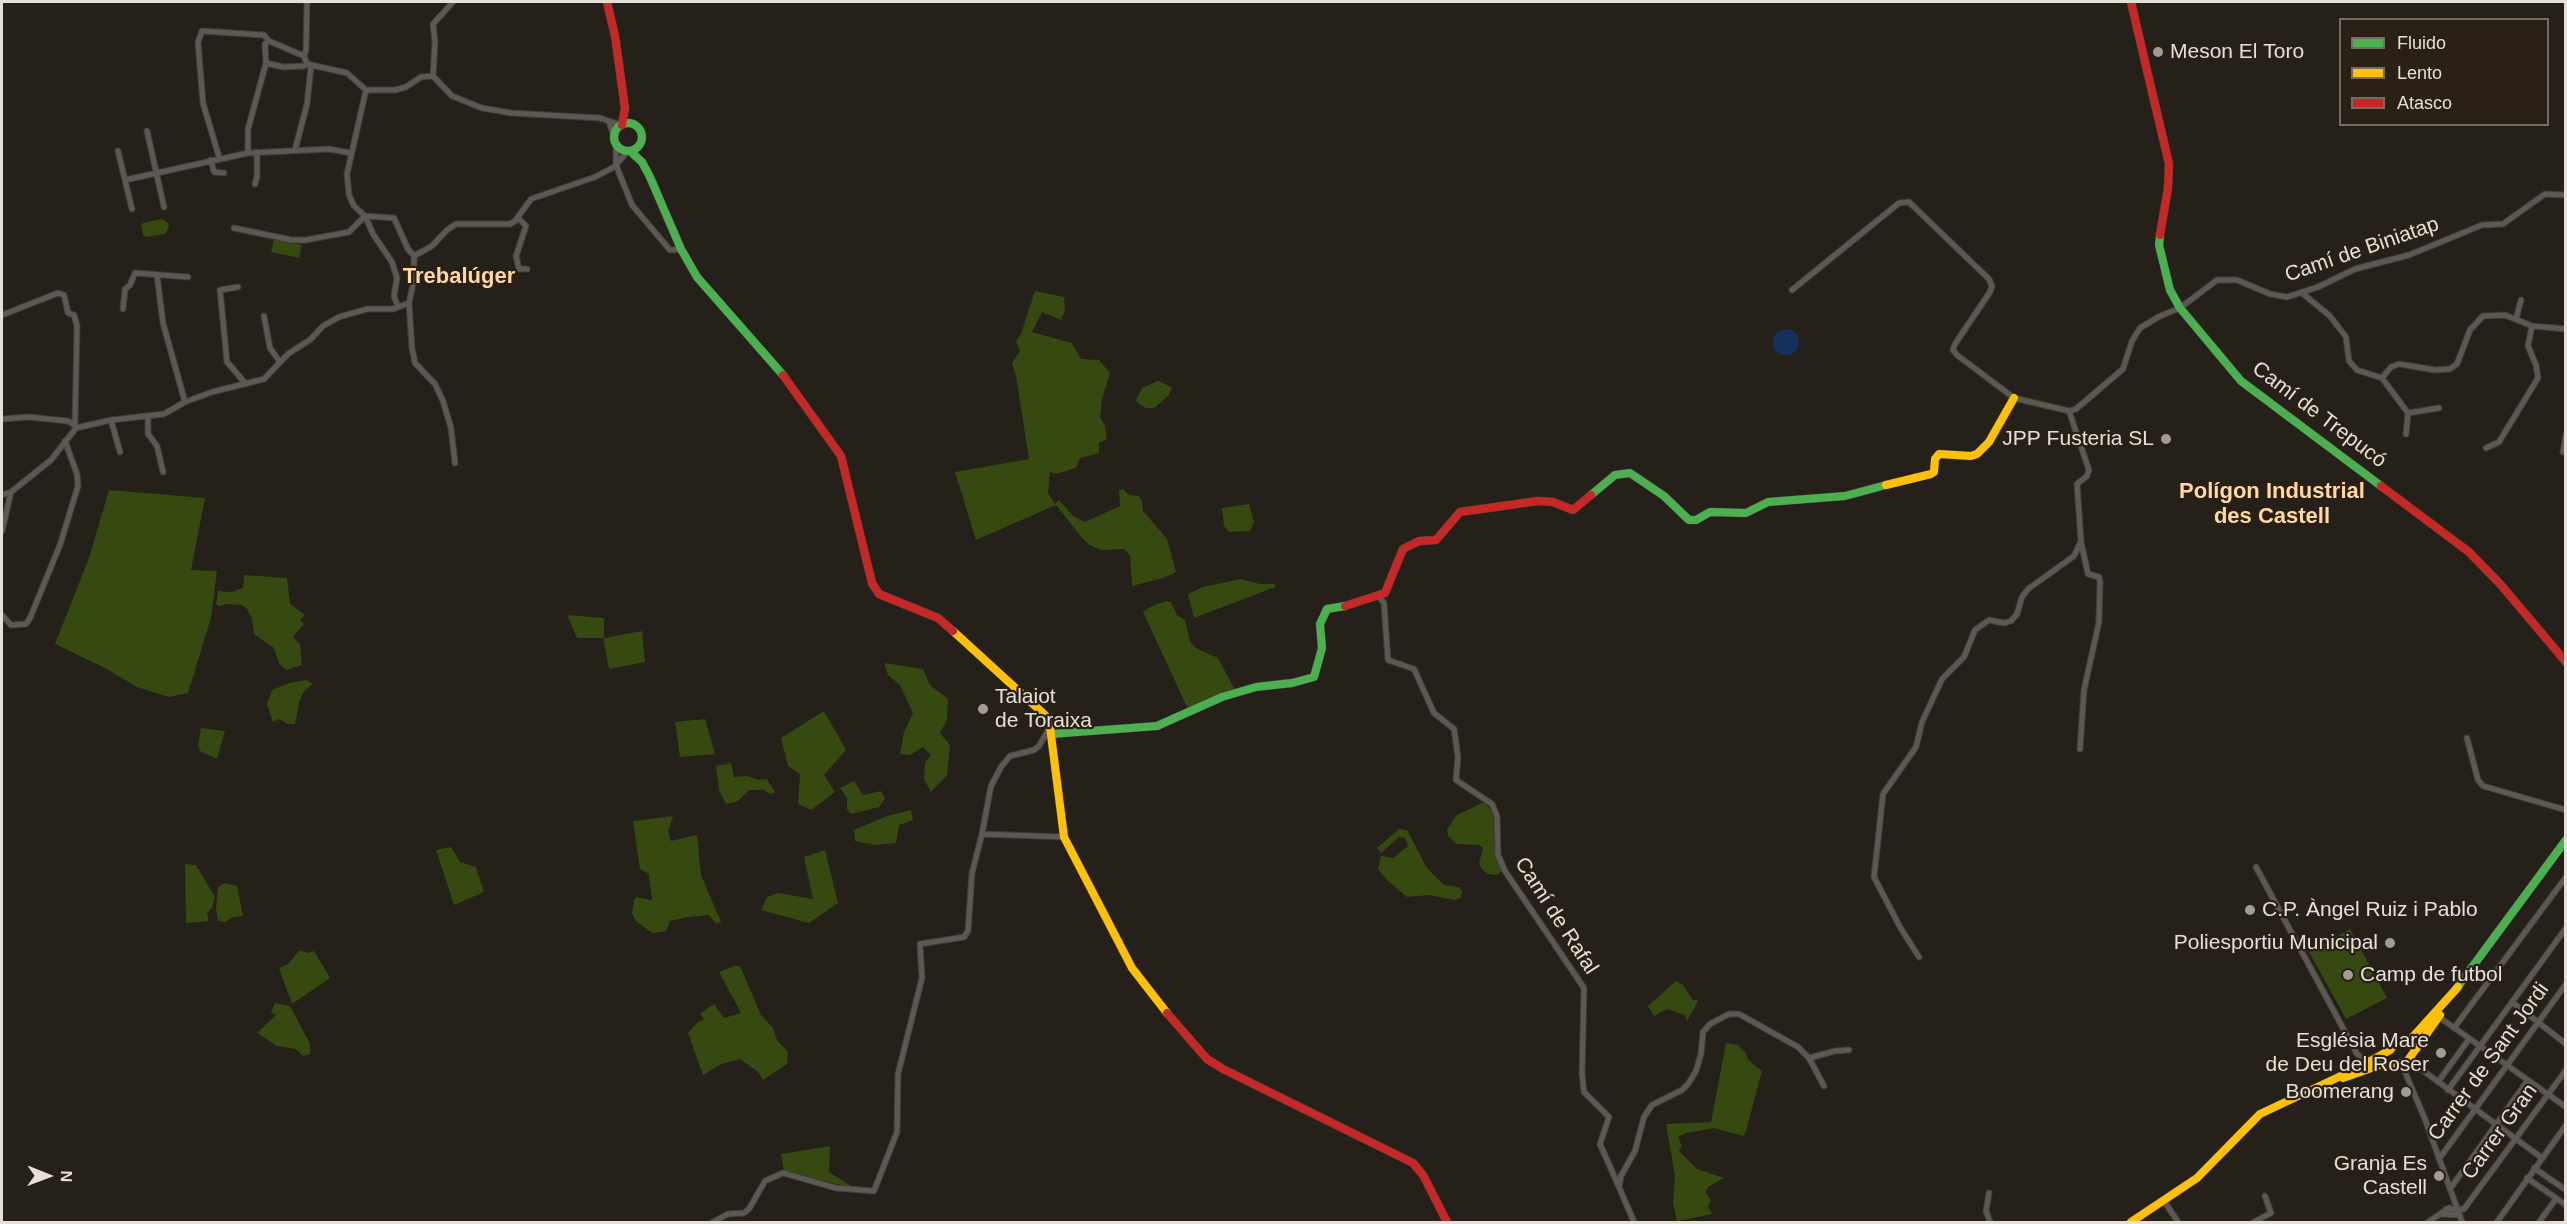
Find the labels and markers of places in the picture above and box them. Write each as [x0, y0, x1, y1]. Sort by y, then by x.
place label: Meson El Toro [2170, 39, 2304, 65]
marker: Meson El Toro [2151, 45, 2165, 59]
place label: JPP Fusteria SL [2002, 426, 2154, 452]
marker: JPP Fusteria SL [2159, 432, 2173, 446]
place label: Talaiot de Toraixa [995, 684, 1092, 734]
marker: Talaiot de Toraixa [976, 702, 990, 716]
place label: C.P. Àngel Ruiz i Pablo [2262, 897, 2478, 923]
marker: C.P. Àngel Ruiz i Pablo [2243, 903, 2257, 917]
place label: Poliesportiu Municipal [2174, 930, 2378, 956]
marker: Poliesportiu Municipal [2383, 936, 2397, 950]
place label: Camp de futbol [2360, 962, 2502, 988]
marker: Camp de futbol [2341, 968, 2355, 982]
place label: Església Mare de Deu del Roser [2266, 1028, 2429, 1078]
marker: Església Mare de Deu del Roser [2434, 1046, 2448, 1060]
place label: Boomerang [2285, 1079, 2394, 1105]
marker: Boomerang [2399, 1085, 2413, 1099]
place label: Granja Es Castell [2334, 1151, 2427, 1201]
marker: Granja Es Castell [2432, 1169, 2446, 1183]

